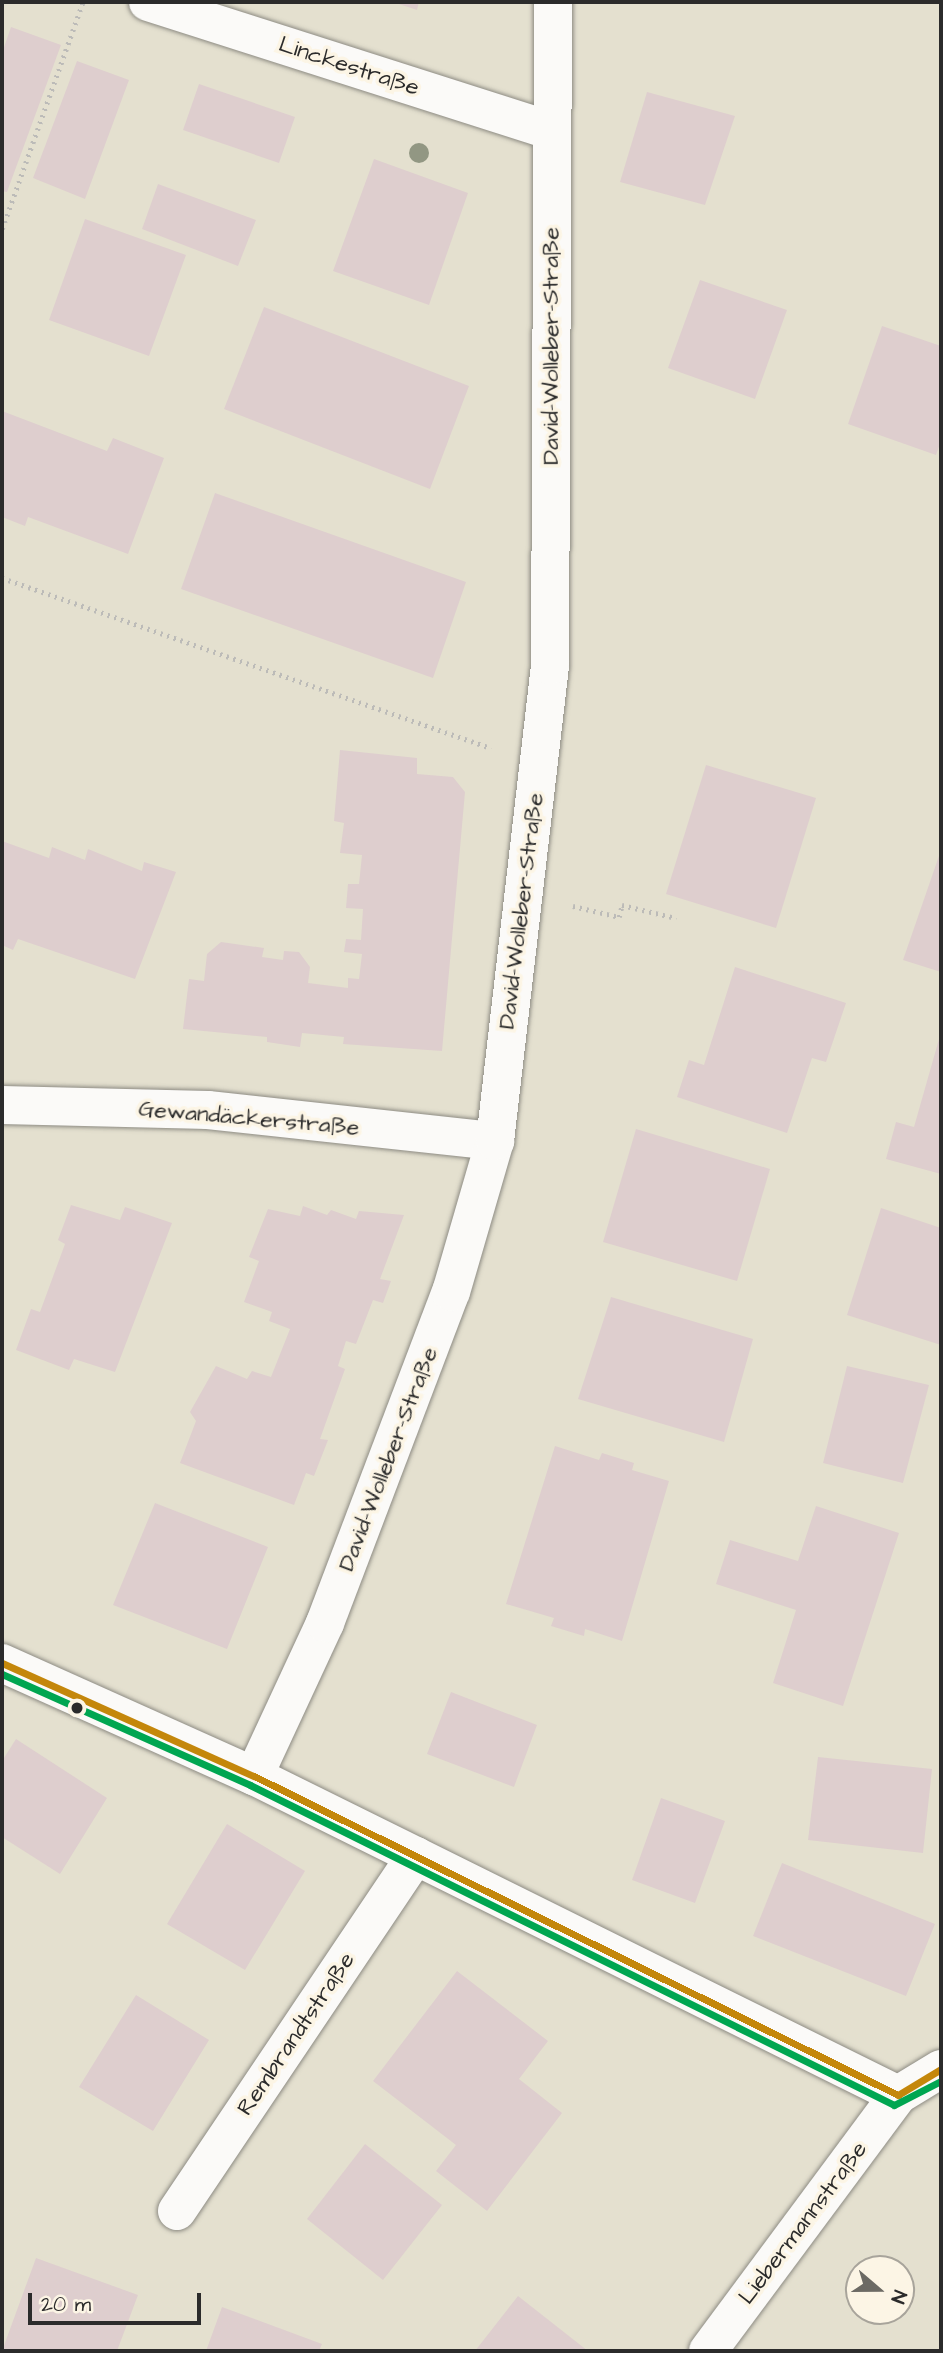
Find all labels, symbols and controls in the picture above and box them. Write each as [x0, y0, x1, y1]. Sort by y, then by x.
street label: Linckestraße [275, 30, 423, 102]
street label: David-Wolleber-Straße [537, 227, 565, 465]
street label: David-Wolleber-Straße [493, 791, 549, 1031]
street label: Gewandäckerstraße [137, 1095, 361, 1141]
street label: David-Wolleber-Straße [333, 1343, 443, 1575]
unlabelled marker [70, 1701, 84, 1715]
street label: Rembrandtstraße [231, 1947, 361, 2121]
street label: Liebermannstraße [733, 2136, 873, 2310]
north arrow [845, 2255, 915, 2325]
scale bar [32, 2280, 205, 2324]
text: N [884, 2286, 913, 2307]
text: 20 m [41, 2290, 91, 2319]

